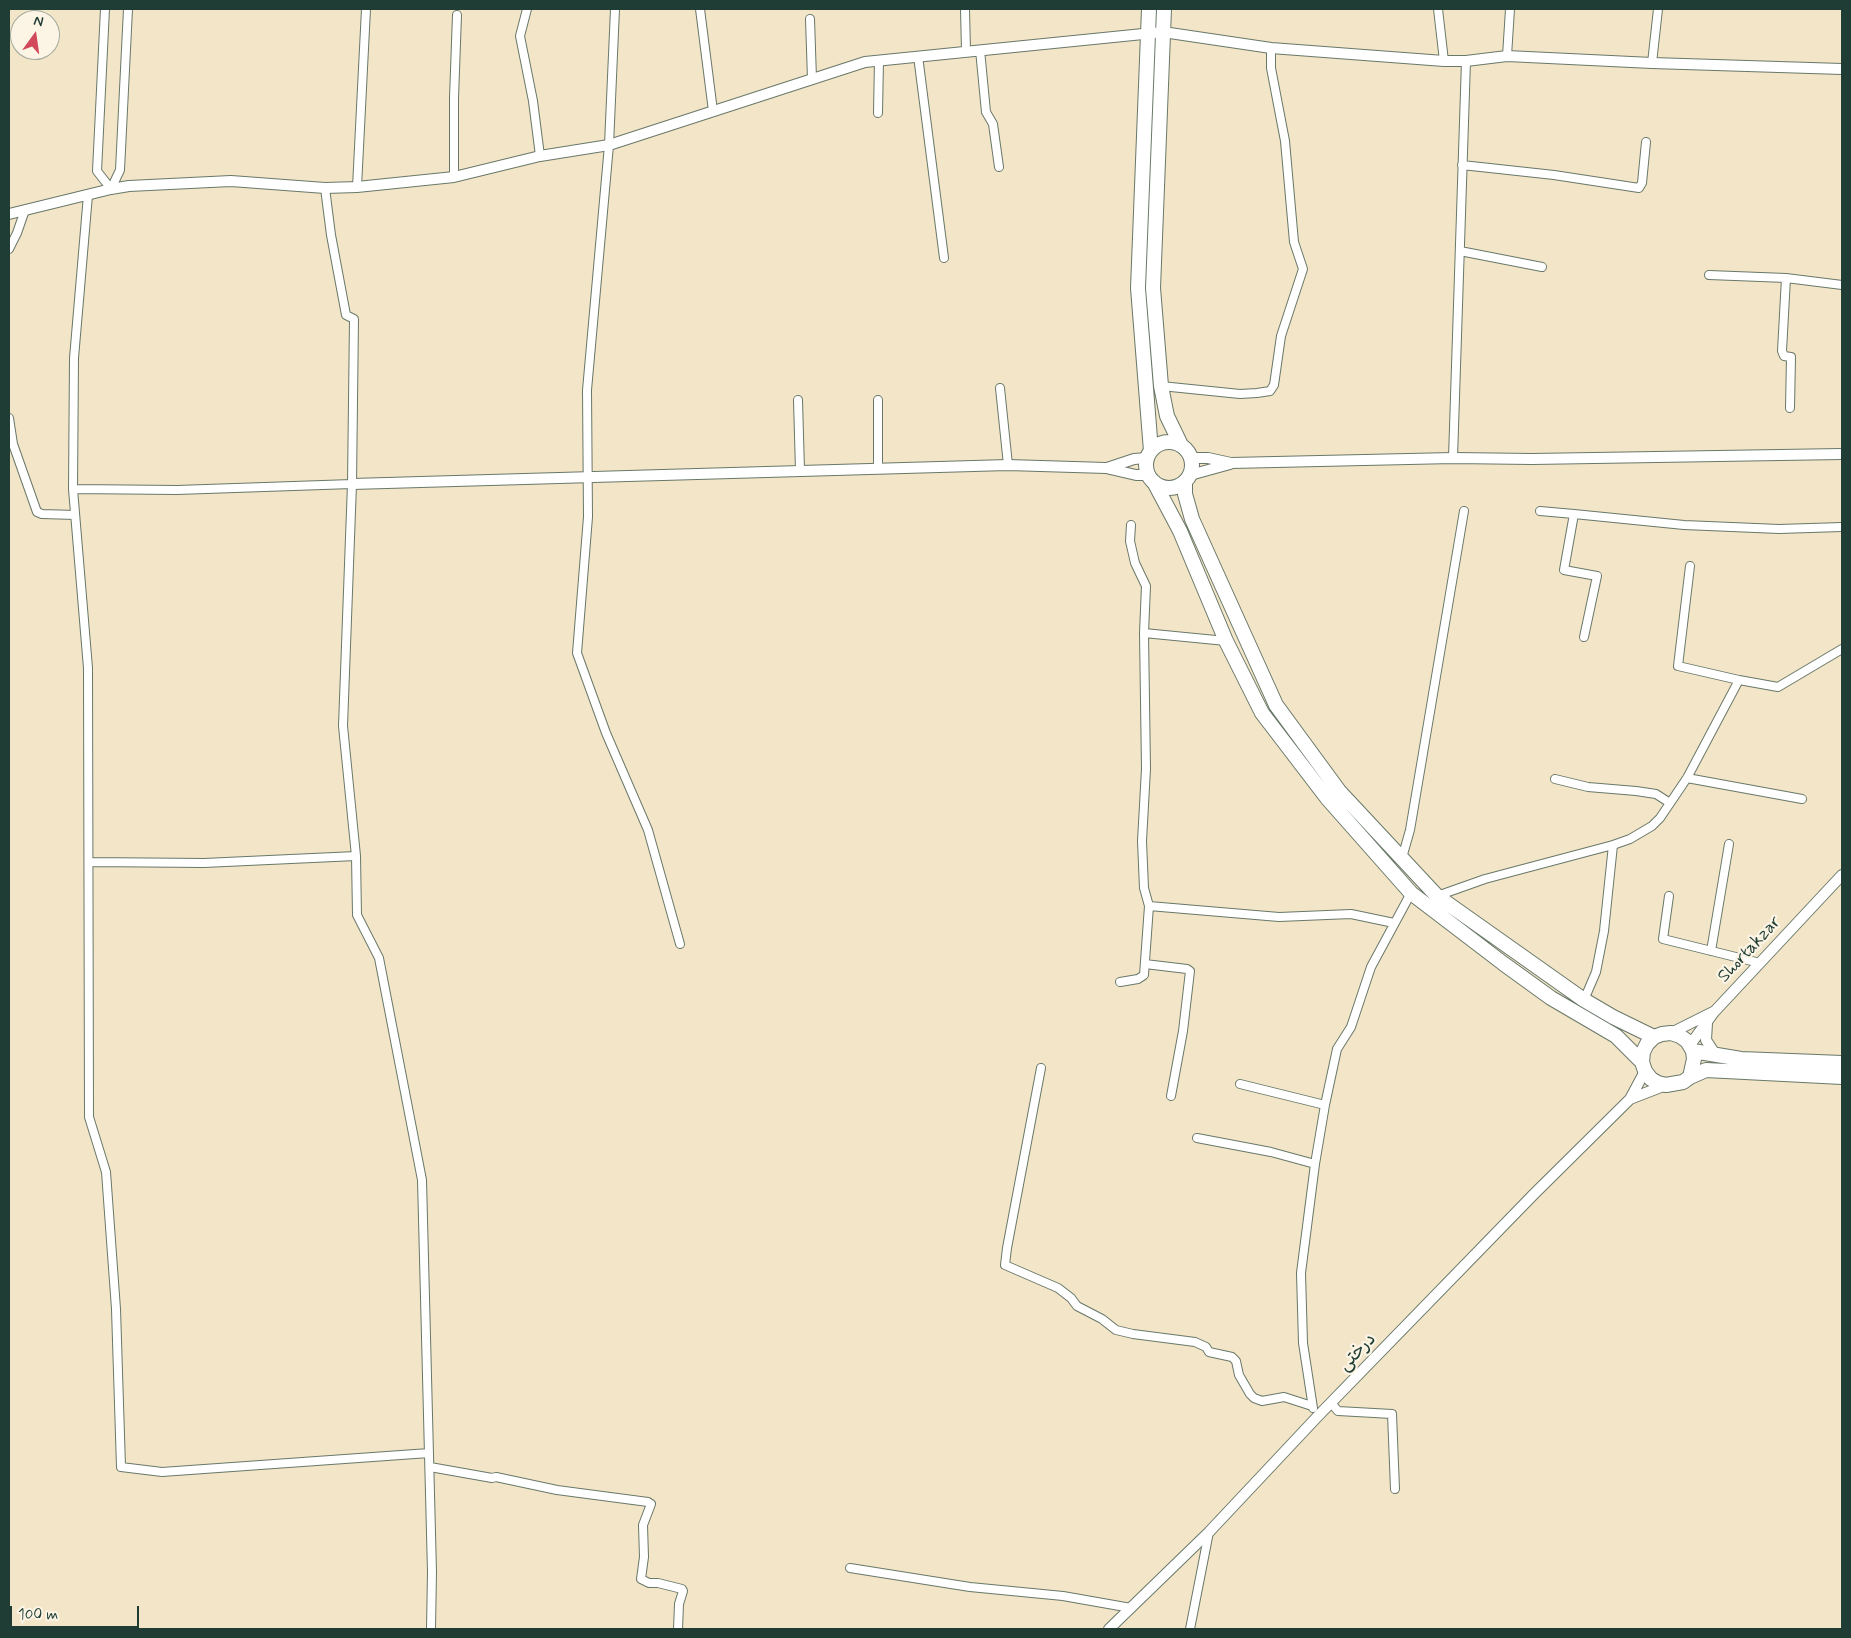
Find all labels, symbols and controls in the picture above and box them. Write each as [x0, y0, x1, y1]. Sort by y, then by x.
north arrow [10, 10, 60, 60]
text: N [32, 12, 45, 31]
street label: Shortakzar [1714, 912, 1786, 988]
street label: درختی [1335, 1329, 1381, 1377]
scale bar [12, 1596, 141, 1628]
text: 100 m [18, 1605, 58, 1625]

